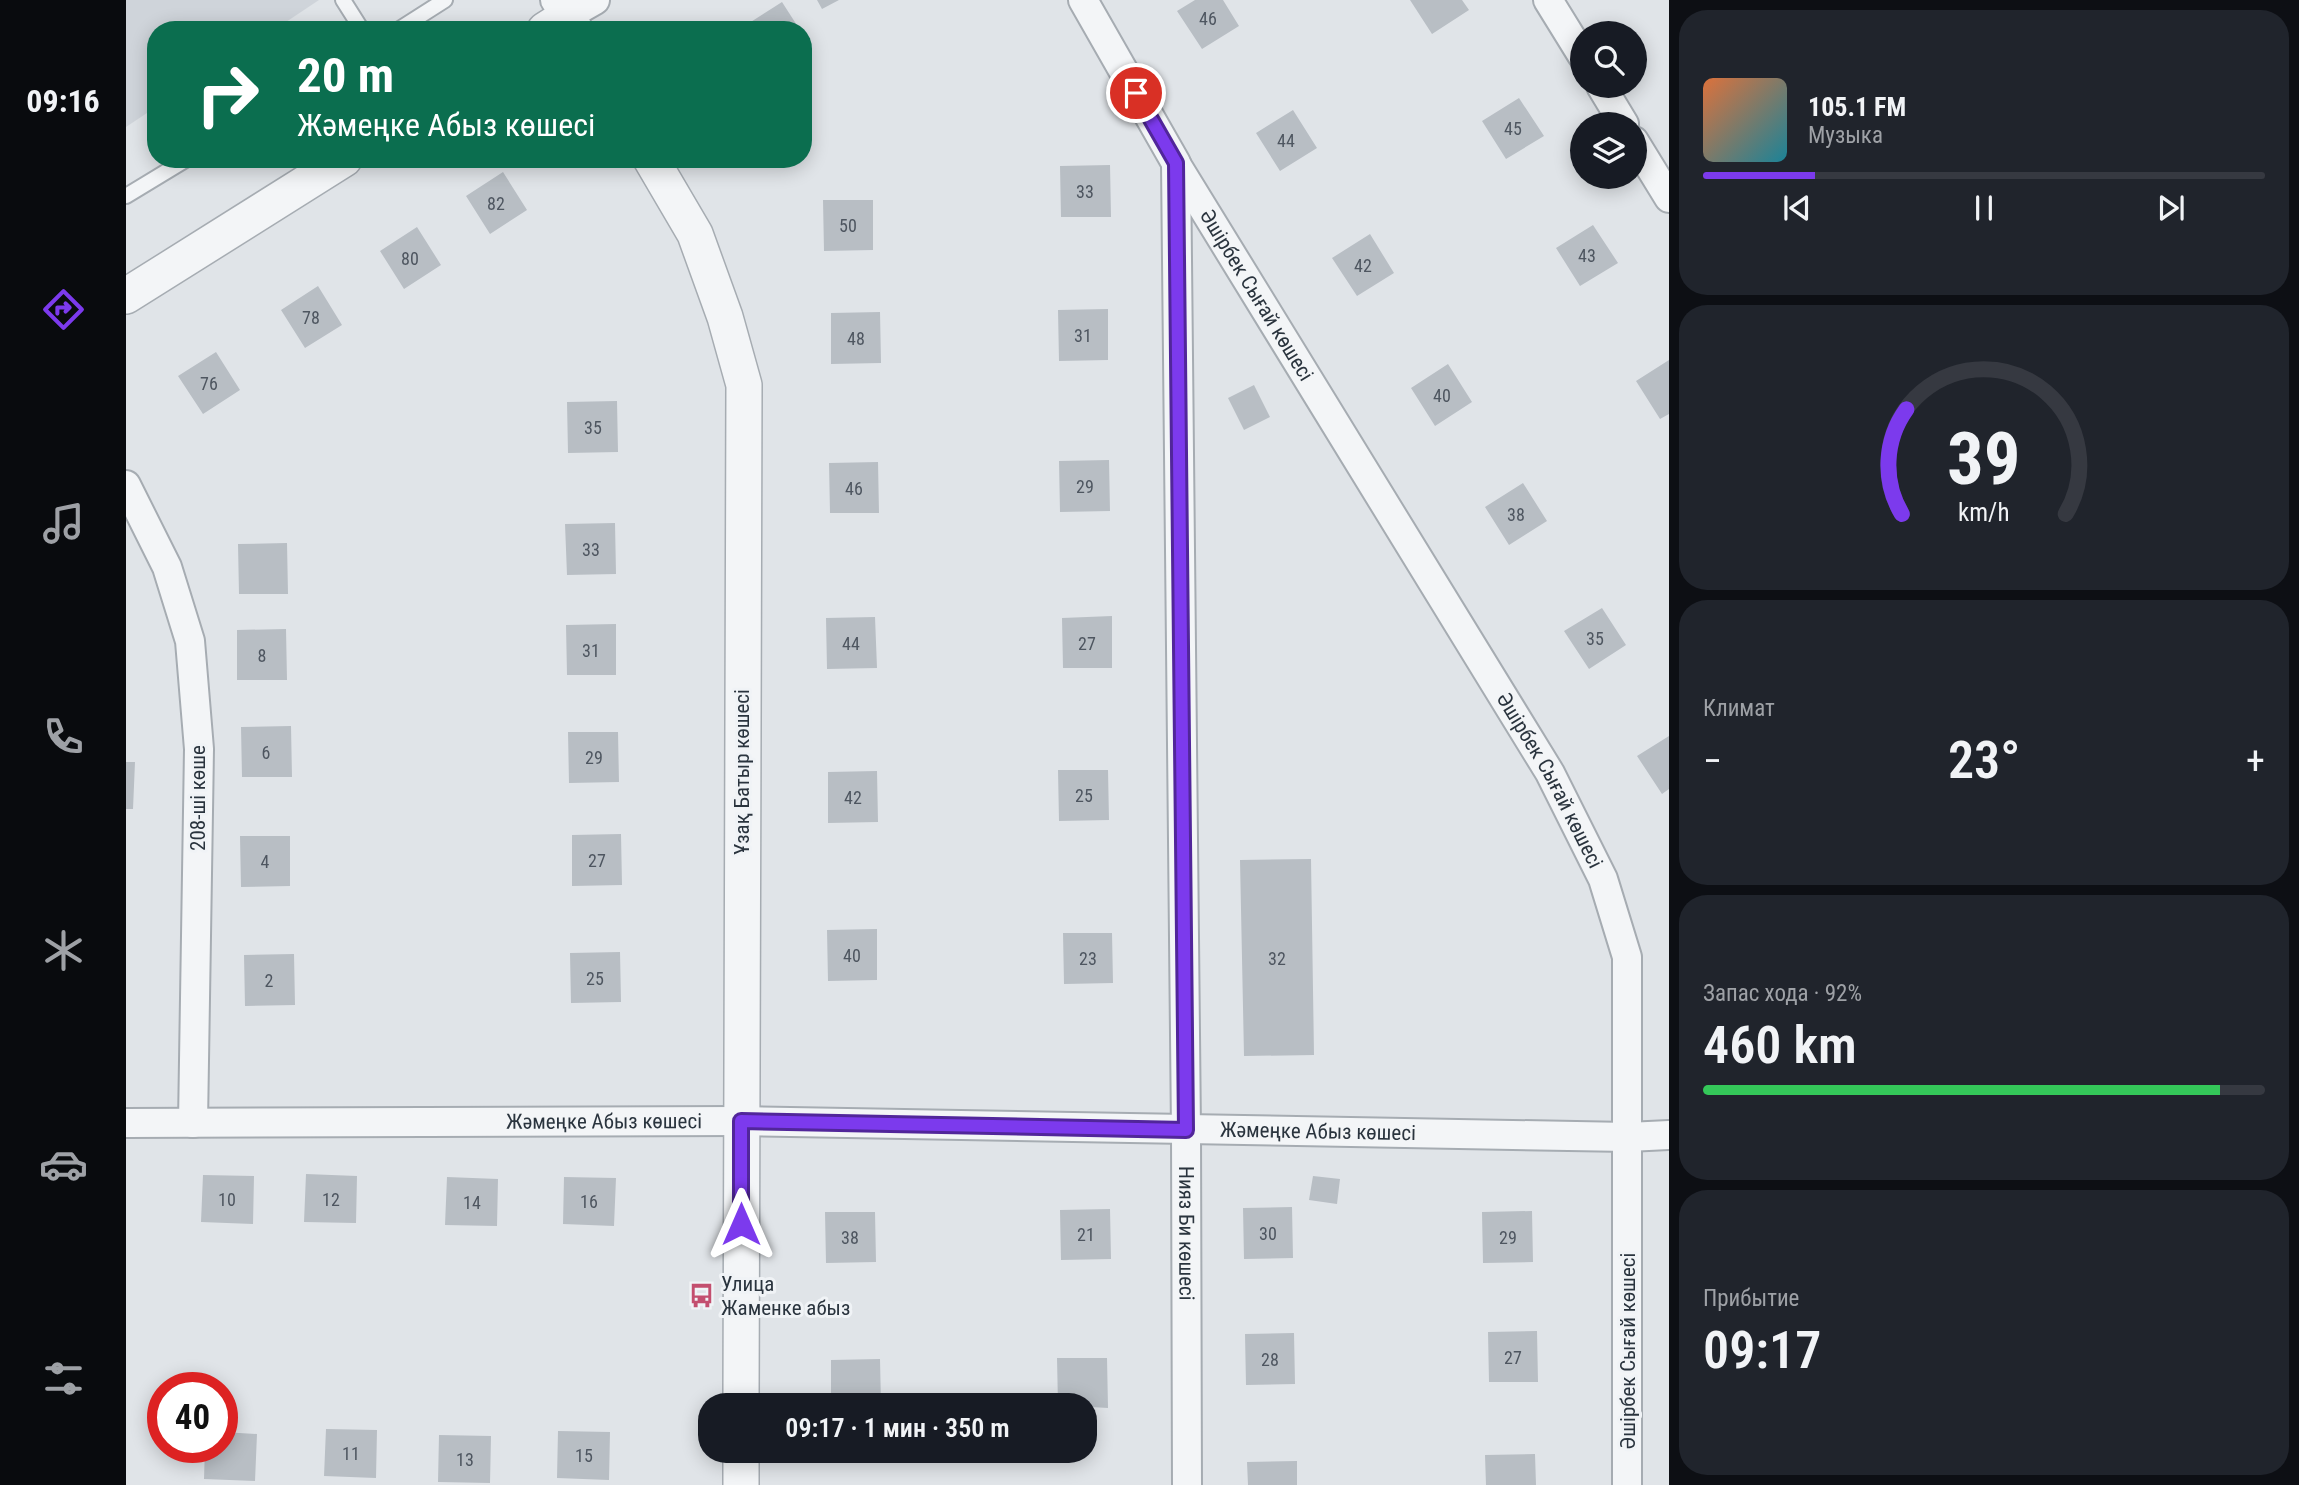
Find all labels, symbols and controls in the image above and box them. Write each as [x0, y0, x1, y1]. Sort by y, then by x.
house number: 46 [1199, 8, 1217, 29]
map controls [1570, 21, 1647, 189]
button: search [1570, 21, 1647, 98]
text: 20 m [297, 47, 394, 104]
icon: right [182, 49, 273, 140]
pin [1106, 63, 1166, 123]
icon: arrive [1117, 74, 1155, 112]
text: 09:16 [26, 82, 100, 120]
text: 105.1 FM [1808, 92, 1906, 122]
text: Жәмеңке Абыз көшесі [297, 106, 595, 144]
button: layers [1570, 112, 1647, 189]
house number: 45 [1504, 118, 1522, 139]
text: Музыка [1808, 122, 1883, 149]
house number: 44 [1277, 130, 1295, 151]
house number: 33 [1076, 181, 1094, 202]
icon: previous [1778, 189, 1816, 227]
icon: pause [1965, 189, 2003, 227]
icon: next [2152, 189, 2190, 227]
house number: 82 [487, 193, 505, 214]
street label: Әшірбек Сығай көшесі [1195, 205, 1318, 385]
house number: 50 [839, 215, 857, 236]
house number: 43 [1578, 245, 1596, 266]
house number: 80 [401, 248, 419, 269]
house number: 42 [1354, 255, 1372, 276]
icon: directions [39, 285, 88, 334]
house number: 78 [302, 307, 320, 328]
house number: 31 [1074, 325, 1092, 346]
house number: 48 [847, 328, 865, 349]
house number: 76 [200, 373, 218, 394]
house number: 40 [1433, 385, 1451, 406]
text: 39 [1947, 416, 2021, 502]
house number: 35 [584, 417, 602, 438]
house number: 29 [1076, 476, 1094, 497]
house number: 46 [845, 478, 863, 499]
text: km/h [1958, 497, 2010, 526]
icon: music [39, 499, 88, 548]
house number: 38 [1507, 504, 1525, 525]
house number: 33 [582, 539, 600, 560]
house number: 35 [1586, 628, 1604, 649]
house number: 44 [842, 633, 860, 654]
house number: 27 [1078, 633, 1096, 654]
house number: 31 [582, 640, 600, 661]
house number: 8 [258, 645, 266, 666]
street label: Әшірбек Сығай көшесі [1492, 688, 1608, 872]
street label: Ұзақ Батыр көшесі [730, 689, 754, 855]
text: Климат [1703, 695, 1775, 722]
icon: phone [39, 712, 88, 761]
text: 23° [1948, 730, 2020, 791]
text: − [1703, 739, 1722, 783]
text: + [2246, 739, 2265, 783]
house number: 6 [262, 742, 270, 763]
street label: 208-ші көше [186, 745, 210, 851]
house number: 29 [585, 747, 603, 768]
house number: 25 [1075, 785, 1093, 806]
house number: 42 [844, 787, 862, 808]
house number: 27 [588, 850, 606, 871]
house number: 4 [261, 851, 270, 872]
icon: climate [39, 926, 88, 975]
house number: 40 [843, 945, 861, 966]
house number: 23 [1079, 948, 1097, 969]
house number: 32 [1268, 948, 1286, 969]
house number: 25 [586, 968, 604, 989]
house number: 2 [265, 970, 274, 991]
text: Запас хода · 92% [1703, 980, 1862, 1007]
text: 460 km [1703, 1015, 1857, 1076]
street label: Жәмеңке Абыз көшесі [506, 1109, 702, 1134]
street label: Жәмеңке Абыз көшесі [1220, 1118, 1416, 1145]
icon: car [39, 1140, 88, 1189]
street label: Нияз Би көшесі [1174, 1166, 1198, 1301]
position arrow [704, 1187, 778, 1261]
house number: 10 [218, 1189, 236, 1210]
house number: 12 [322, 1189, 340, 1210]
house number: 16 [580, 1191, 598, 1212]
house number: 14 [463, 1192, 481, 1213]
house number: 30 [1259, 1223, 1277, 1244]
house number: 21 [1077, 1224, 1095, 1245]
house number: 38 [841, 1227, 859, 1248]
house number: 29 [1499, 1227, 1517, 1248]
street label: Әшірбек Сығай көшесі [1616, 1253, 1640, 1449]
place label: Улица Жаменке абыз [721, 1272, 850, 1320]
bus stop icon: Улица Жаменке абыз [687, 1282, 715, 1310]
text: Прибытие [1703, 1285, 1799, 1312]
text: 09:17 [1703, 1320, 1821, 1381]
house number: 27 [1504, 1347, 1522, 1368]
house number: 28 [1261, 1349, 1279, 1370]
icon: filters [39, 1354, 88, 1403]
speed limit sign: 40 [147, 1372, 238, 1463]
text: 09:17 · 1 мин · 350 m [785, 1413, 1010, 1443]
house number: 11 [342, 1443, 360, 1464]
house number: 15 [575, 1445, 593, 1466]
house number: 13 [456, 1449, 474, 1470]

